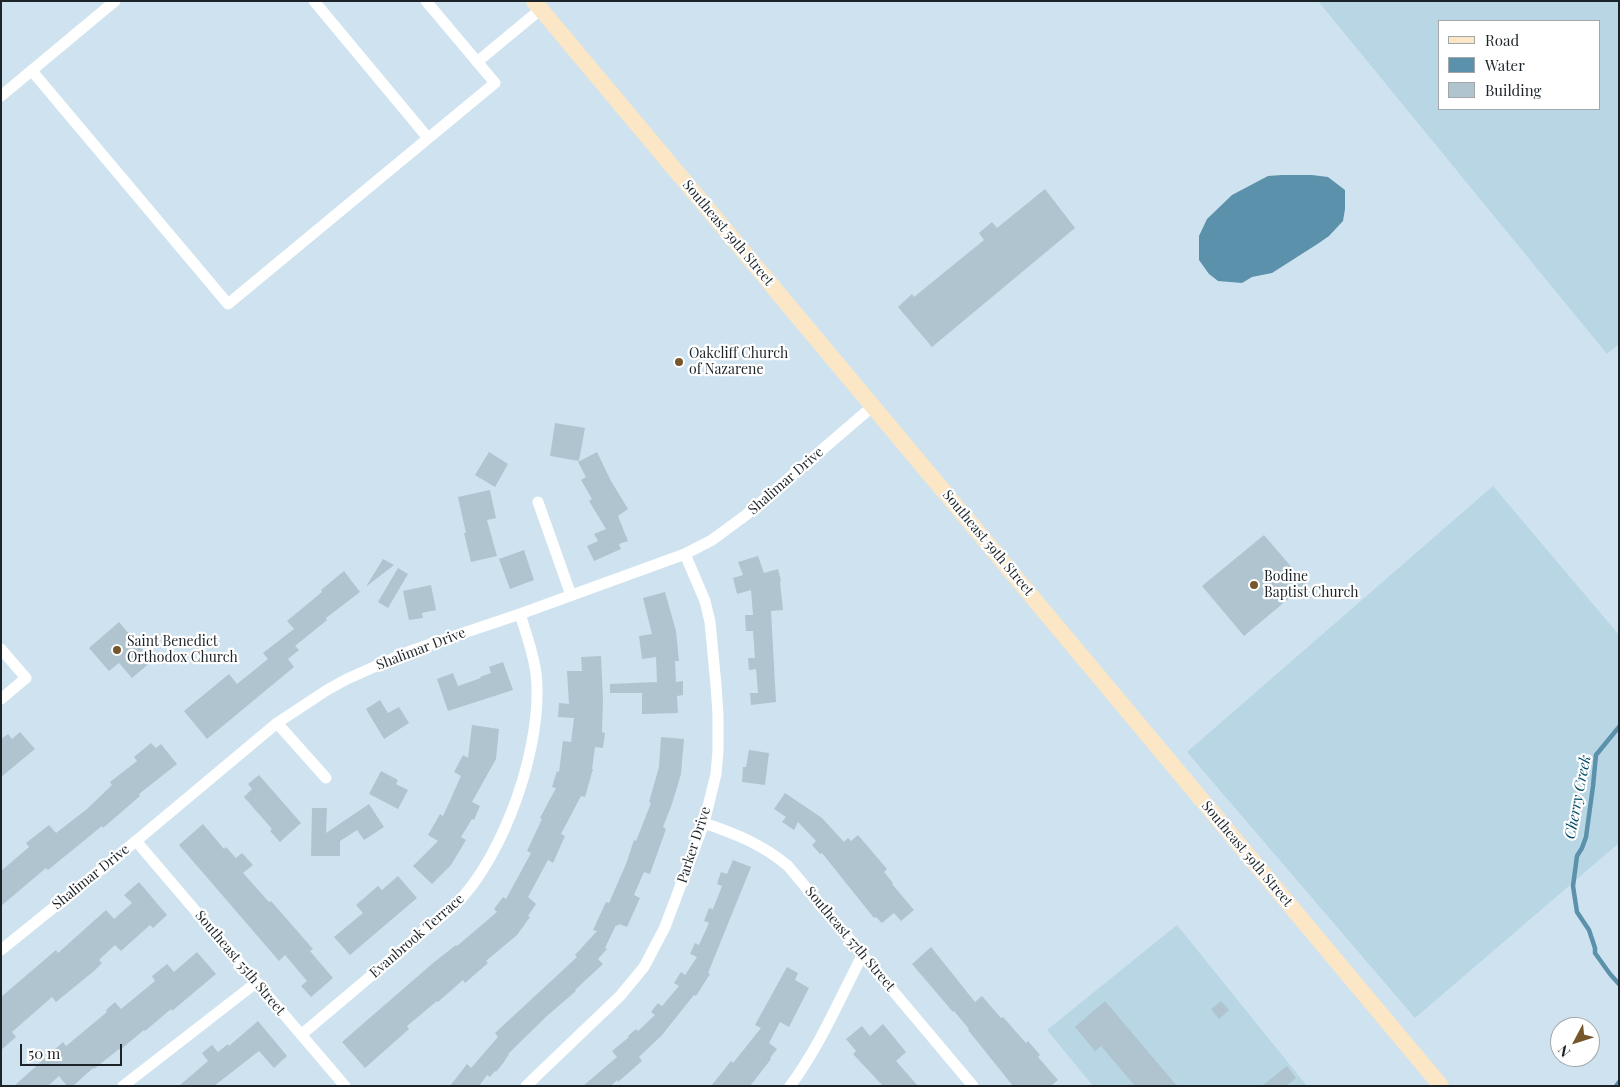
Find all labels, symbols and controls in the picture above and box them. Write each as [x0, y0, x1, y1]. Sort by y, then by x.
legend [1438, 20, 1600, 110]
text: Road [1485, 30, 1519, 50]
text: Water [1485, 55, 1525, 75]
text: Building [1485, 80, 1541, 100]
street label: Southeast 59th Street [679, 177, 777, 289]
place label: Oakcliff Church of Nazarene [689, 346, 788, 378]
marker: Oakcliff Church of Nazarene [673, 356, 685, 368]
street label: Shalimar Drive [745, 444, 827, 518]
street label: Southeast 59th Street [939, 487, 1037, 599]
place label: Bodine Baptist Church [1264, 569, 1359, 602]
marker: Bodine Baptist Church [1248, 579, 1260, 591]
street label: Shalimar Drive [374, 624, 468, 674]
place label: Saint Benedict Orthodox Church [127, 634, 238, 666]
marker: Saint Benedict Orthodox Church [111, 644, 123, 656]
water label: Cherry Creek [1561, 754, 1595, 840]
street label: Southeast 59th Street [1198, 798, 1296, 910]
street label: Parker Drive [674, 805, 714, 885]
street label: Shalimar Drive [49, 841, 133, 913]
street label: Southeast 57th Street [801, 883, 899, 995]
street label: Evanbrook Terrace [366, 891, 468, 981]
street label: Southeast 55th Street [191, 907, 289, 1019]
north arrow [1550, 1017, 1600, 1067]
scale bar [22, 1034, 125, 1066]
text: N [1553, 1041, 1574, 1061]
text: 50 m [28, 1043, 60, 1063]

